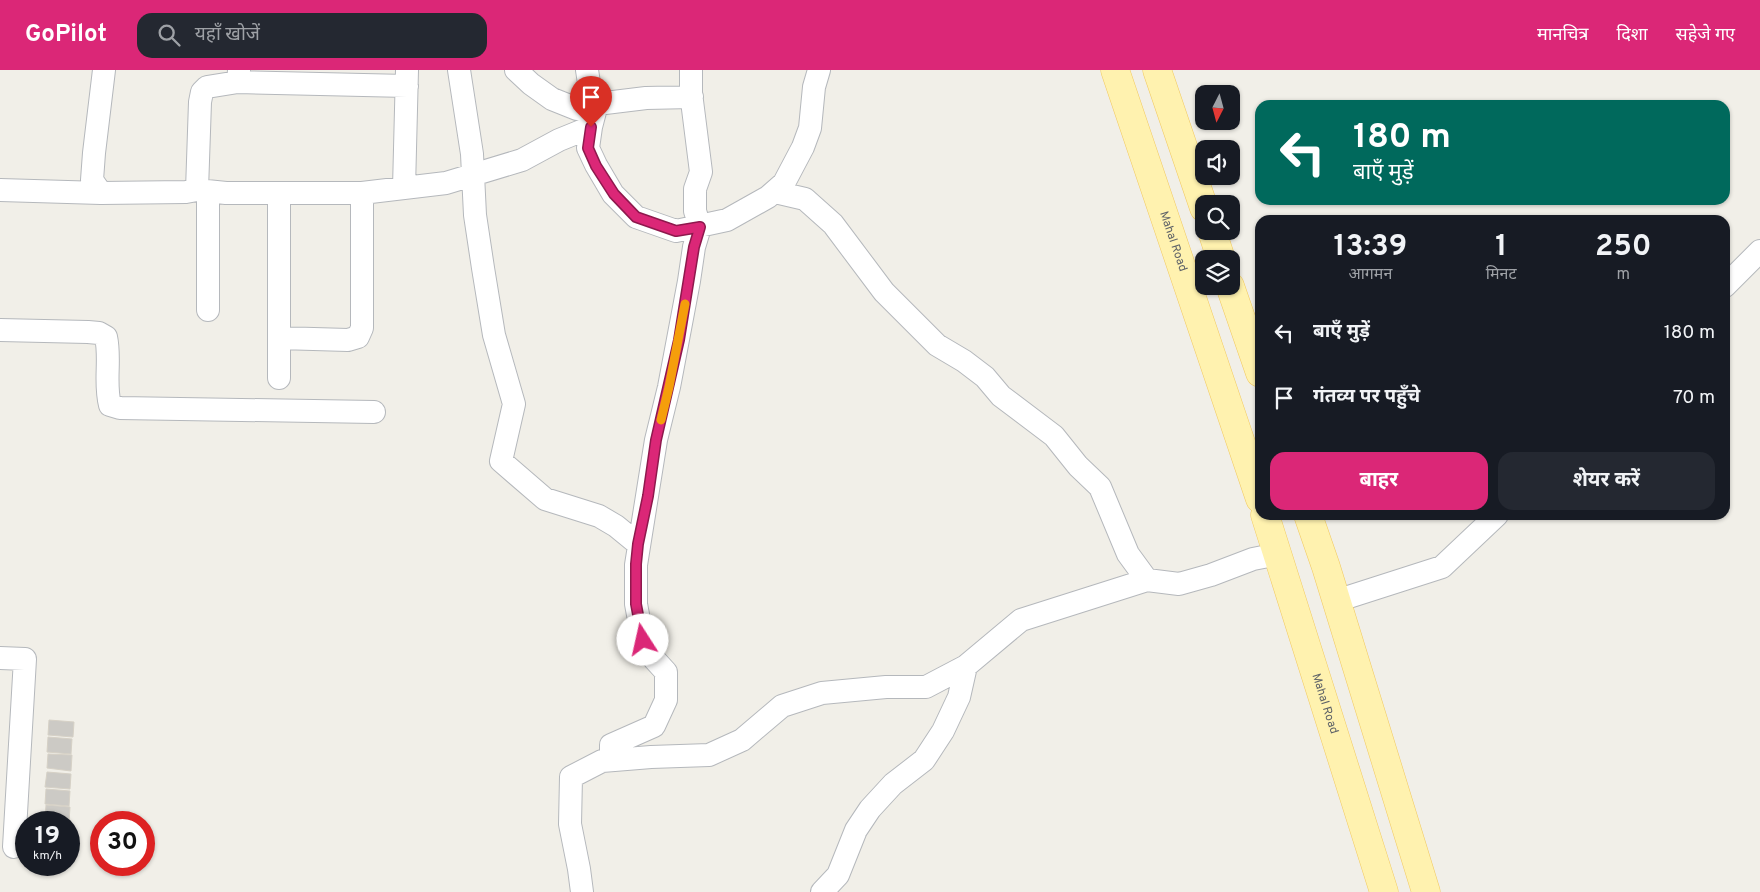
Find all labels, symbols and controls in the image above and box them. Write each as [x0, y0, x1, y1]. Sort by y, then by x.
search box [137, 13, 487, 58]
text: GoPilot [25, 20, 107, 50]
icon: search [155, 21, 183, 49]
text: यहाँ खोजें [195, 23, 260, 47]
text: मानचित्र [1537, 24, 1588, 47]
text: दिशा [1616, 24, 1648, 47]
text: सहेजे गए [1676, 24, 1735, 47]
pin [570, 76, 612, 127]
icon: arrive [577, 83, 605, 111]
north arrow [1195, 85, 1240, 130]
map controls [1195, 85, 1240, 295]
text: 180 m [1353, 116, 1451, 160]
icon: left [1270, 120, 1335, 185]
button: sound [1195, 140, 1240, 185]
text: बाएँ मुड़ें [1353, 160, 1414, 187]
button: search [1195, 195, 1240, 240]
street label: Mahal Road [1155, 209, 1191, 274]
text: 13:39 [1334, 229, 1407, 266]
text: 1 [1495, 229, 1507, 266]
text: 250 [1595, 229, 1651, 266]
button: layers [1195, 250, 1240, 295]
text: आगमन [1349, 265, 1392, 285]
text: मिनट [1486, 265, 1516, 285]
text: m [1616, 265, 1630, 285]
icon: left [1270, 319, 1298, 347]
text: बाएँ मुड़ें [1313, 320, 1370, 344]
text: 180 m [1664, 321, 1715, 345]
icon: arrive [1270, 384, 1298, 412]
text: गंतव्य पर पहुँचे [1313, 385, 1420, 409]
text: 70 m [1673, 386, 1715, 410]
button: बाहर [1270, 452, 1488, 510]
button: शेयर करें [1498, 452, 1715, 510]
position arrow [616, 613, 668, 665]
street label: Mahal Road [1308, 672, 1342, 736]
speed limit sign: 30 [90, 811, 155, 876]
text: 19 [35, 821, 60, 853]
text: km/h [33, 848, 62, 864]

